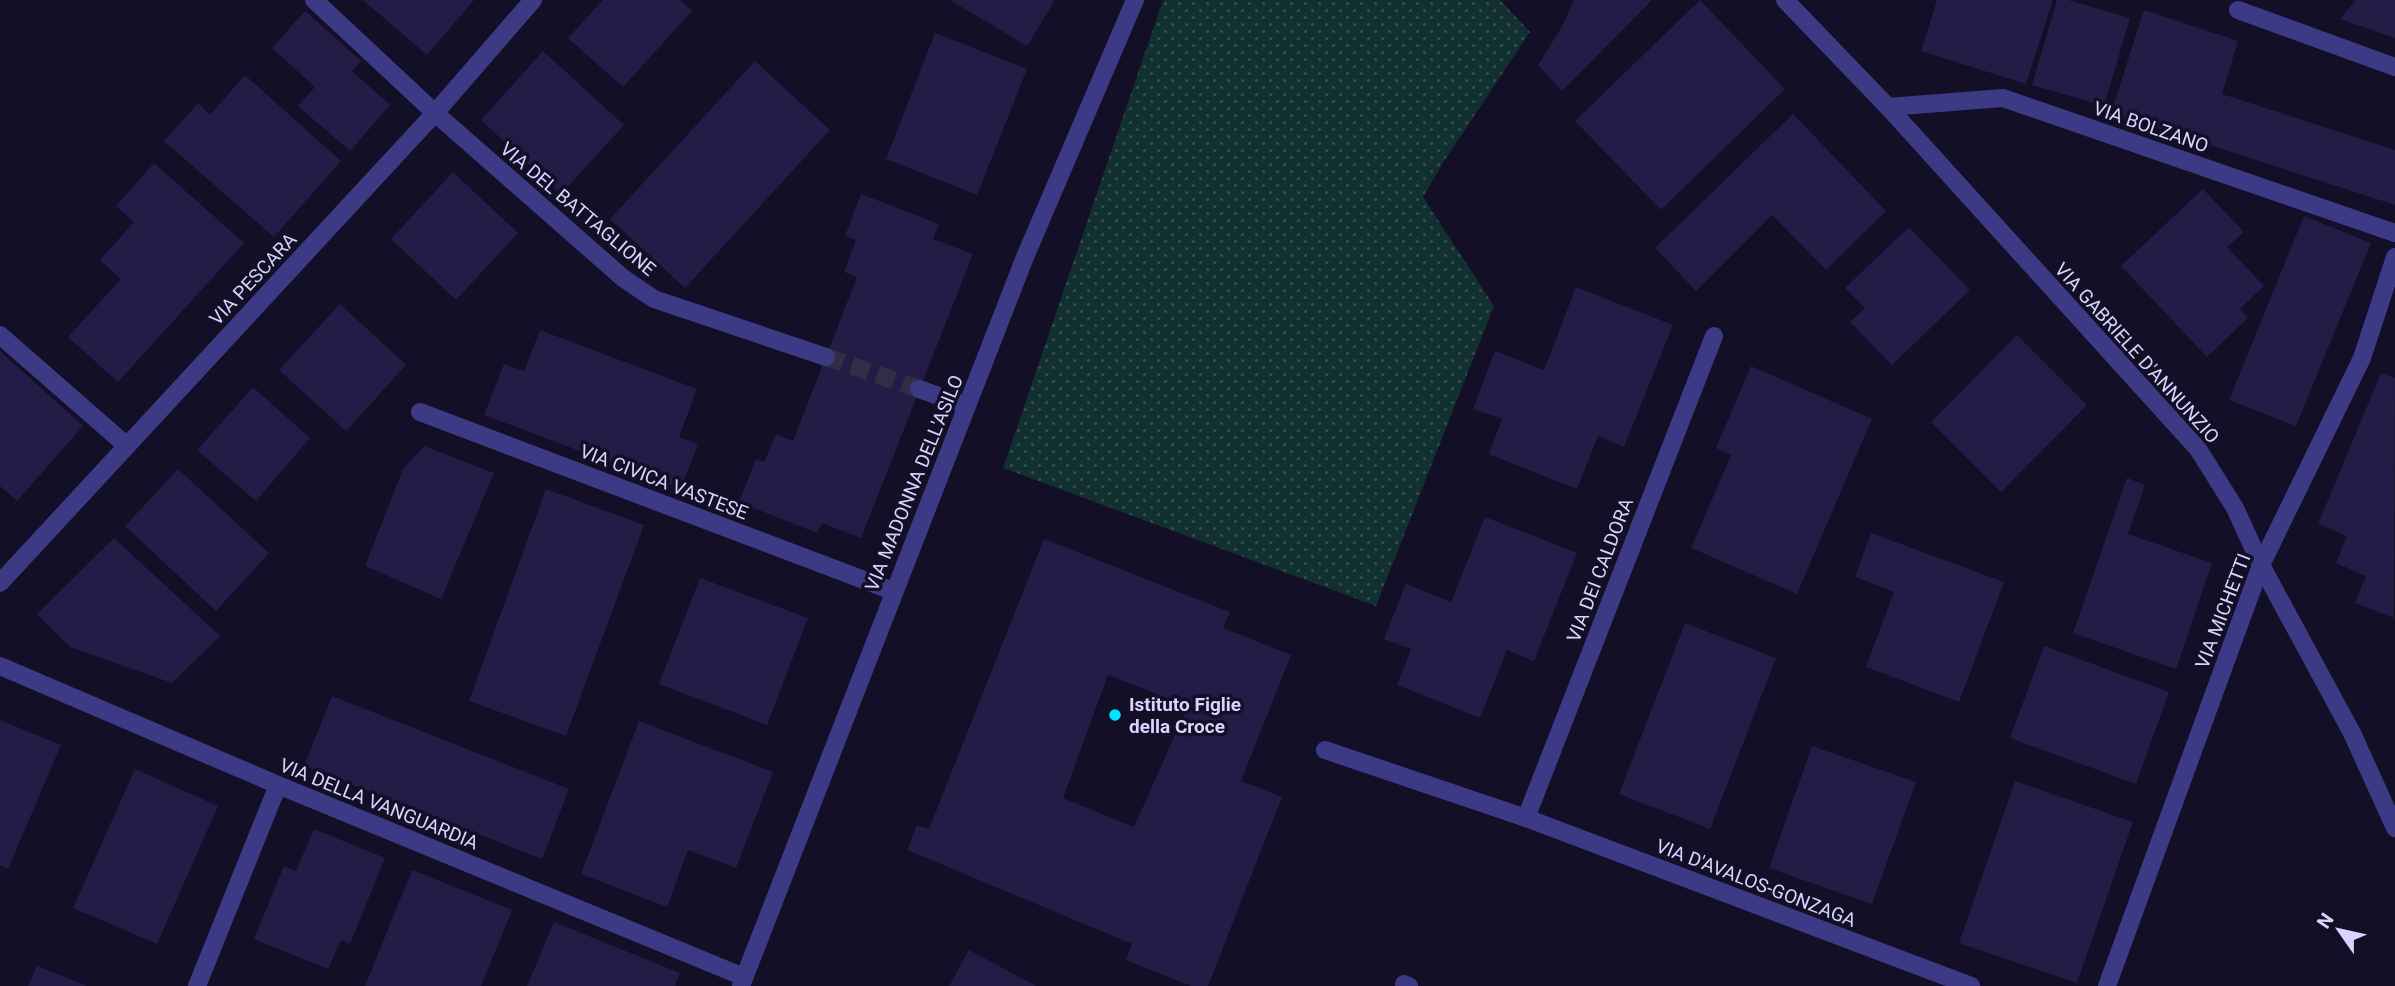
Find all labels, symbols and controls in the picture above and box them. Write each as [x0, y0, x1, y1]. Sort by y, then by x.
street label: VIA BOLZANO [2090, 97, 2212, 157]
street label: VIA DEL BATTAGLIONE [496, 137, 661, 281]
street label: VIA PESCARA [205, 228, 302, 330]
street label: VIA GABRIELE D'ANNUNZIO [2050, 258, 2224, 448]
street label: VIA MADONNA DELL'ASILO [860, 372, 968, 594]
street label: VIA CIVICA VASTESE [577, 439, 751, 525]
street label: VIA DEI CALDORA [1562, 494, 1638, 645]
street label: VIA MICHETTI [2191, 550, 2255, 672]
place label: Istituto Figlie della Croce [1129, 693, 1241, 738]
marker: Istituto Figlie della Croce [1107, 707, 1123, 723]
street label: VIA DELLA VANGUARDIA [276, 754, 482, 855]
street label: VIA D'AVALOS-GONZAGA [1653, 834, 1860, 932]
north arrow [2304, 895, 2374, 965]
text: N [2312, 909, 2339, 933]

